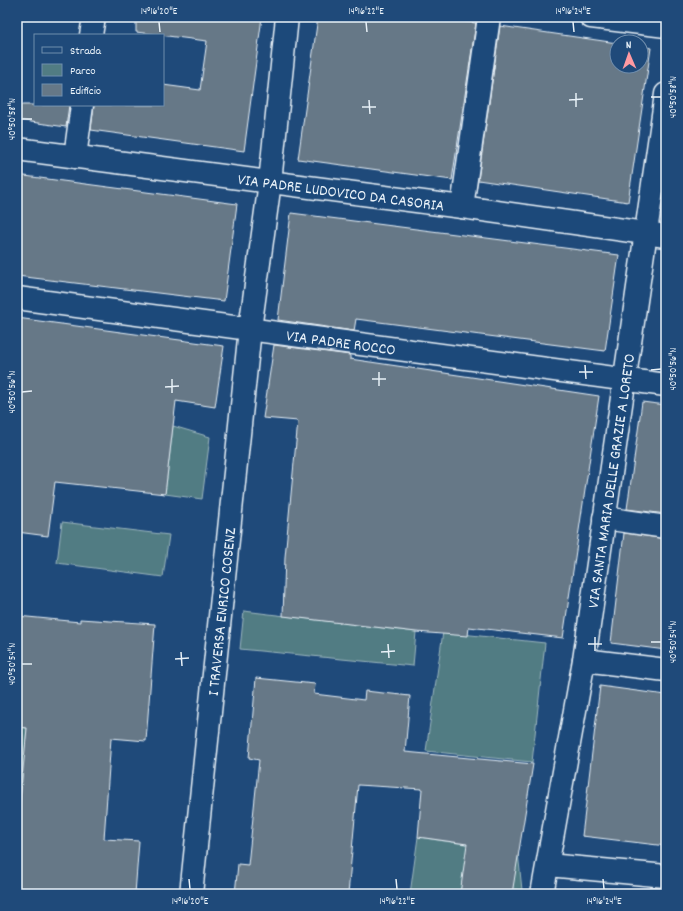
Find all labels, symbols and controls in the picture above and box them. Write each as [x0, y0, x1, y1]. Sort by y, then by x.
text: 14°16'20"E [141, 5, 178, 19]
text: 14°16'22"E [348, 5, 384, 19]
text: 14°16'24"E [555, 5, 591, 19]
legend [34, 34, 164, 106]
north arrow [609, 34, 649, 74]
text: N [626, 38, 632, 54]
text: Strada [70, 43, 101, 60]
text: Parco [70, 63, 96, 80]
text: 40°50'58"N [667, 76, 681, 118]
text: Edificio [70, 83, 101, 100]
text: 40°50'58"N [6, 98, 20, 140]
street label: VIA PADRE LUDOVICO DA CASORIA [236, 169, 446, 219]
street label: VIA PADRE ROCCO [285, 325, 397, 363]
text: 40°50'56"N [667, 347, 681, 390]
street label: VIA SANTA MARIA DELLE GRAZIE A LORETO [583, 352, 642, 610]
text: 40°50'56"N [6, 370, 20, 413]
street label: I TRAVERSA ENRICO COSENZ [203, 527, 243, 697]
text: 40°50'54"N [667, 621, 681, 663]
text: 40°50'54"N [6, 643, 20, 685]
text: 14°16'20"E [172, 895, 209, 909]
text: 14°16'22"E [379, 895, 415, 909]
text: 14°16'24"E [586, 895, 622, 909]

